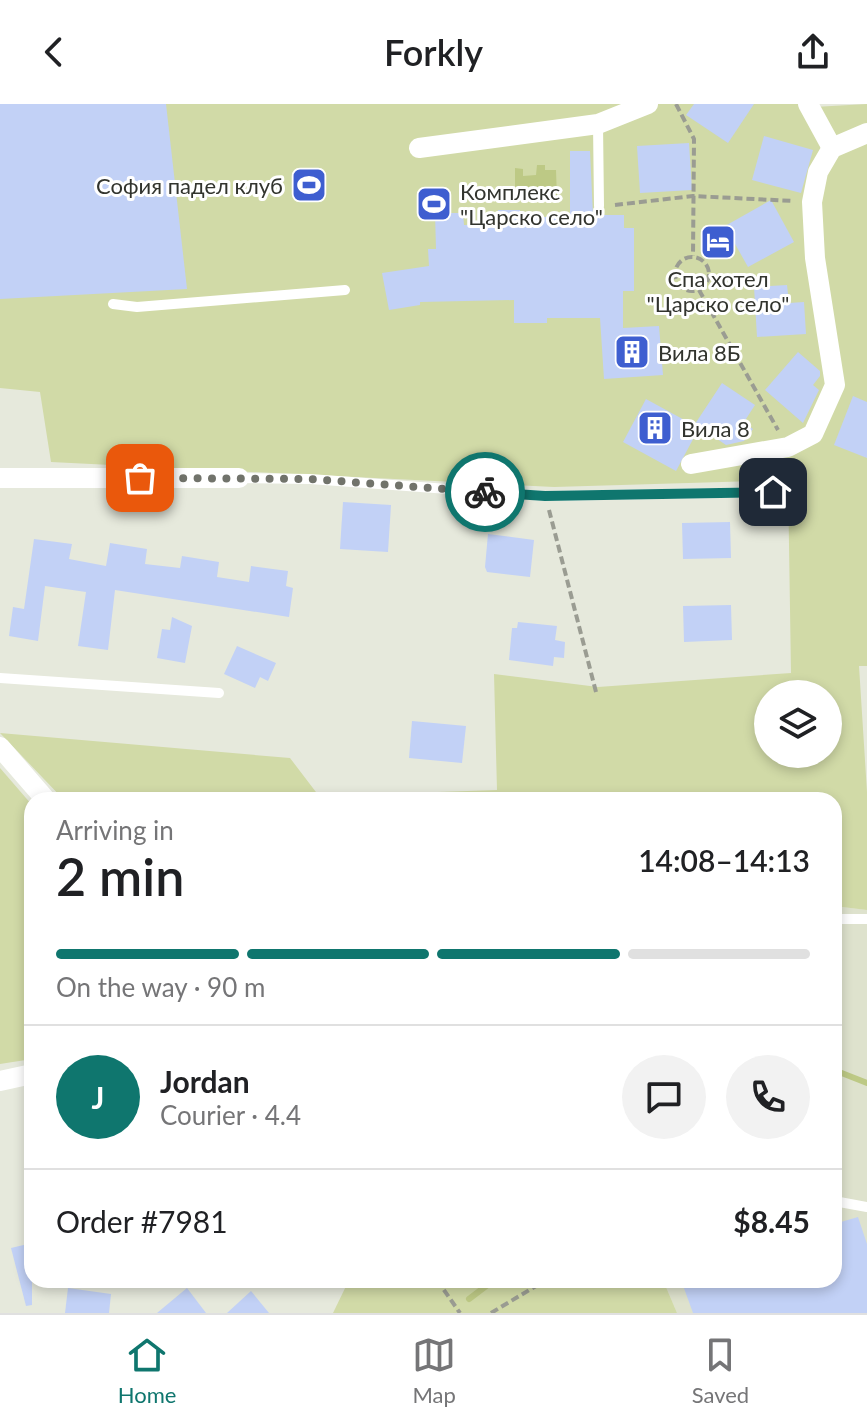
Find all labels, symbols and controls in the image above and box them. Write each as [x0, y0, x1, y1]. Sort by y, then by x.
icon: back [32, 30, 76, 74]
text: Forkly [384, 30, 483, 74]
icon: share [791, 30, 835, 74]
sports icon: София падел клуб [290, 166, 328, 204]
place label: София падел клуб [96, 172, 283, 199]
place label: Комплекс "Царско село" [460, 178, 603, 230]
sports icon: Комплекс "Царско село" [415, 185, 453, 223]
hotel icon: Спа хотел "Царско село" [699, 223, 737, 261]
place label: Спа хотел "Царско село" [647, 265, 790, 317]
building icon: Вила 8Б [613, 333, 651, 371]
place label: Вила 8Б [658, 339, 740, 366]
building icon: Вила 8 [636, 409, 674, 447]
place label: Вила 8 [681, 415, 750, 442]
pin [106, 444, 174, 512]
courier [445, 452, 525, 532]
icon: bag [118, 456, 162, 500]
pin [739, 458, 807, 526]
icon: bike [463, 470, 507, 514]
icon: home [751, 470, 795, 514]
map controls [754, 680, 842, 768]
button: layers [754, 680, 842, 768]
text: Arriving in [56, 814, 174, 846]
text: 14:08–14:13 [638, 842, 810, 878]
text: 2 min [56, 845, 184, 907]
text: On the way · 90 m [56, 971, 265, 1003]
button: chat [622, 1055, 706, 1139]
button: phone [726, 1055, 810, 1139]
text: Jordan [160, 1063, 250, 1099]
text: J [92, 1079, 104, 1115]
text: Courier · 4.4 [160, 1099, 301, 1131]
text: Order #7981 [56, 1203, 228, 1239]
text: $8.45 [733, 1203, 810, 1239]
tab: Home [118, 1333, 176, 1408]
tab: Map [412, 1333, 456, 1408]
tab: Saved [692, 1333, 749, 1408]

